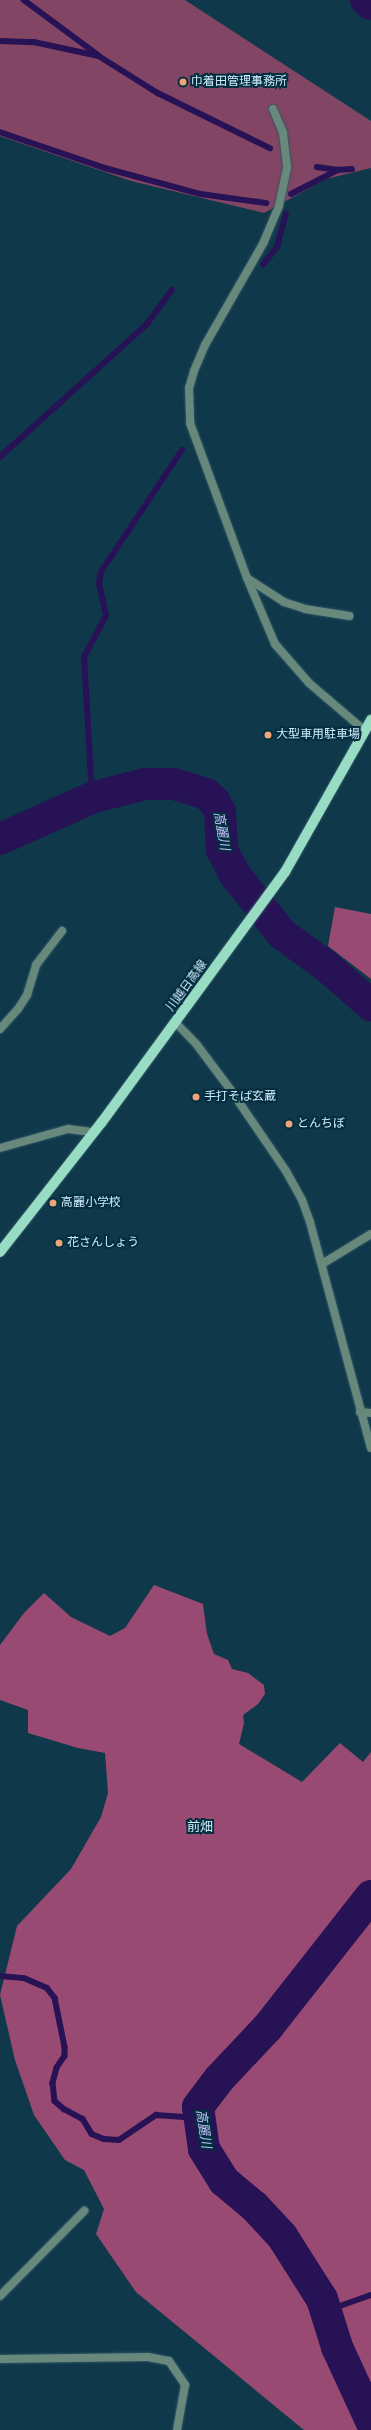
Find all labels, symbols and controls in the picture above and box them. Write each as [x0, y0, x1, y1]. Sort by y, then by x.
place label: 巾着田管理事務所 [191, 75, 287, 89]
marker: 巾着田管理事務所 [178, 77, 188, 87]
place label: 大型車用駐車場 [276, 728, 360, 742]
marker: 大型車用駐車場 [263, 730, 273, 740]
water label: 高麗川 [210, 810, 232, 852]
street label: 川越日高線 [164, 957, 210, 1015]
place label: 手打そば玄蔵 [204, 1090, 276, 1104]
marker: 手打そば玄蔵 [191, 1092, 201, 1102]
place label: とんちぼ [297, 1117, 345, 1131]
marker: とんちぼ [284, 1119, 294, 1129]
place label: 高麗小学校 [61, 1196, 121, 1210]
marker: 高麗小学校 [48, 1198, 58, 1208]
place label: 花さんしょう [67, 1236, 139, 1250]
marker: 花さんしょう [54, 1238, 64, 1248]
district label: 前畑 [187, 1819, 213, 1835]
water label: 高麗川 [192, 2109, 214, 2149]

